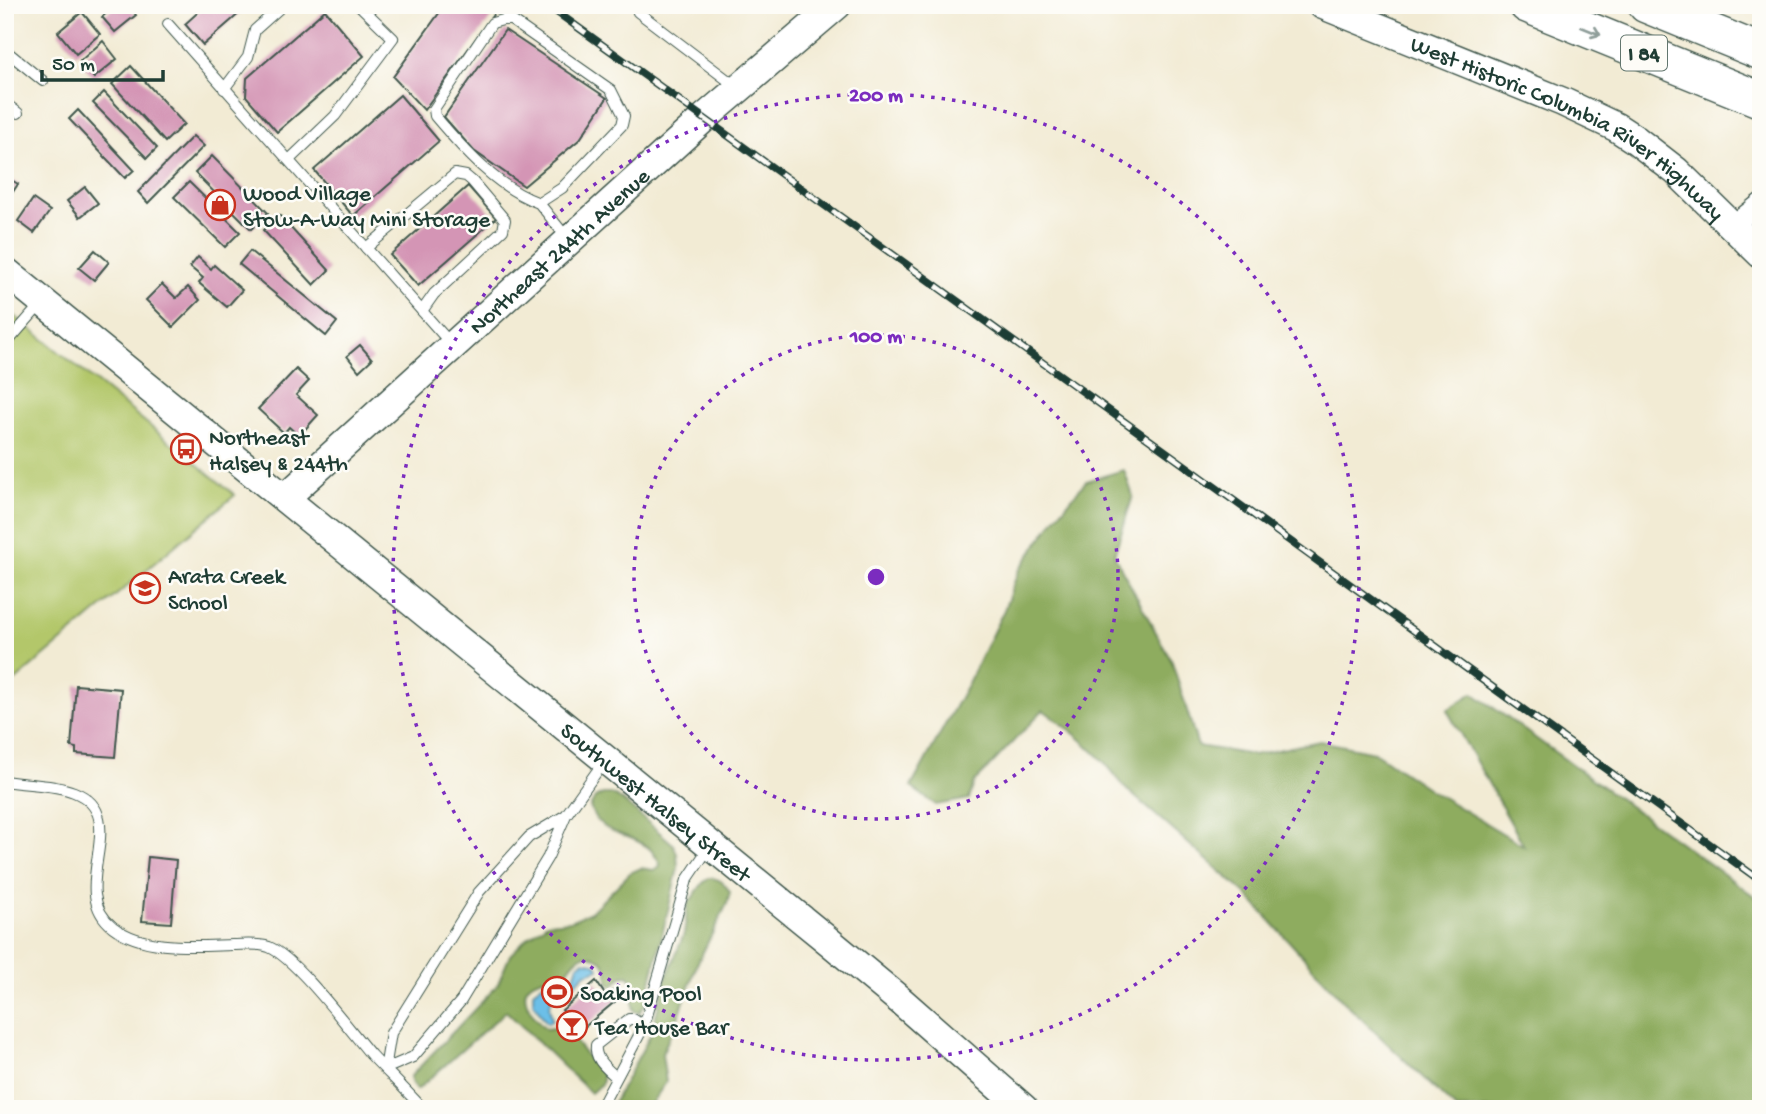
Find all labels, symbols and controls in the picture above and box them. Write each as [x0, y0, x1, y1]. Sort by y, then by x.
one-way arrow [1579, 25, 1601, 38]
street label: West Historic Columbia River Highway [1406, 32, 1729, 228]
road number: I 84 [1621, 36, 1667, 70]
scale bar [42, 38, 163, 82]
text: 50 m [52, 54, 95, 79]
text: 200 m [849, 85, 903, 110]
street label: Northeast 244th Avenue [465, 163, 657, 341]
place label: Wood Village Stow-A-Way Mini Storage [243, 182, 491, 235]
shop icon: Wood Village Stow-A-Way Mini Storage [203, 188, 237, 222]
text: 100 m [849, 326, 902, 351]
place label: Northeast Halsey & 244th [209, 426, 348, 479]
bus stop icon: Northeast Halsey & 244th [169, 432, 203, 466]
place label: Arata Creek School [168, 565, 287, 618]
centre of rings [864, 565, 888, 589]
school or university icon: Arata Creek School [128, 571, 162, 605]
street label: Southwest Halsey Street [554, 718, 756, 890]
sports icon: Soaking Pool [540, 975, 574, 1009]
place label: Soaking Pool [580, 982, 702, 1009]
bar icon: Tea House Bar [555, 1009, 589, 1043]
place label: Tea House Bar [593, 1016, 730, 1043]

